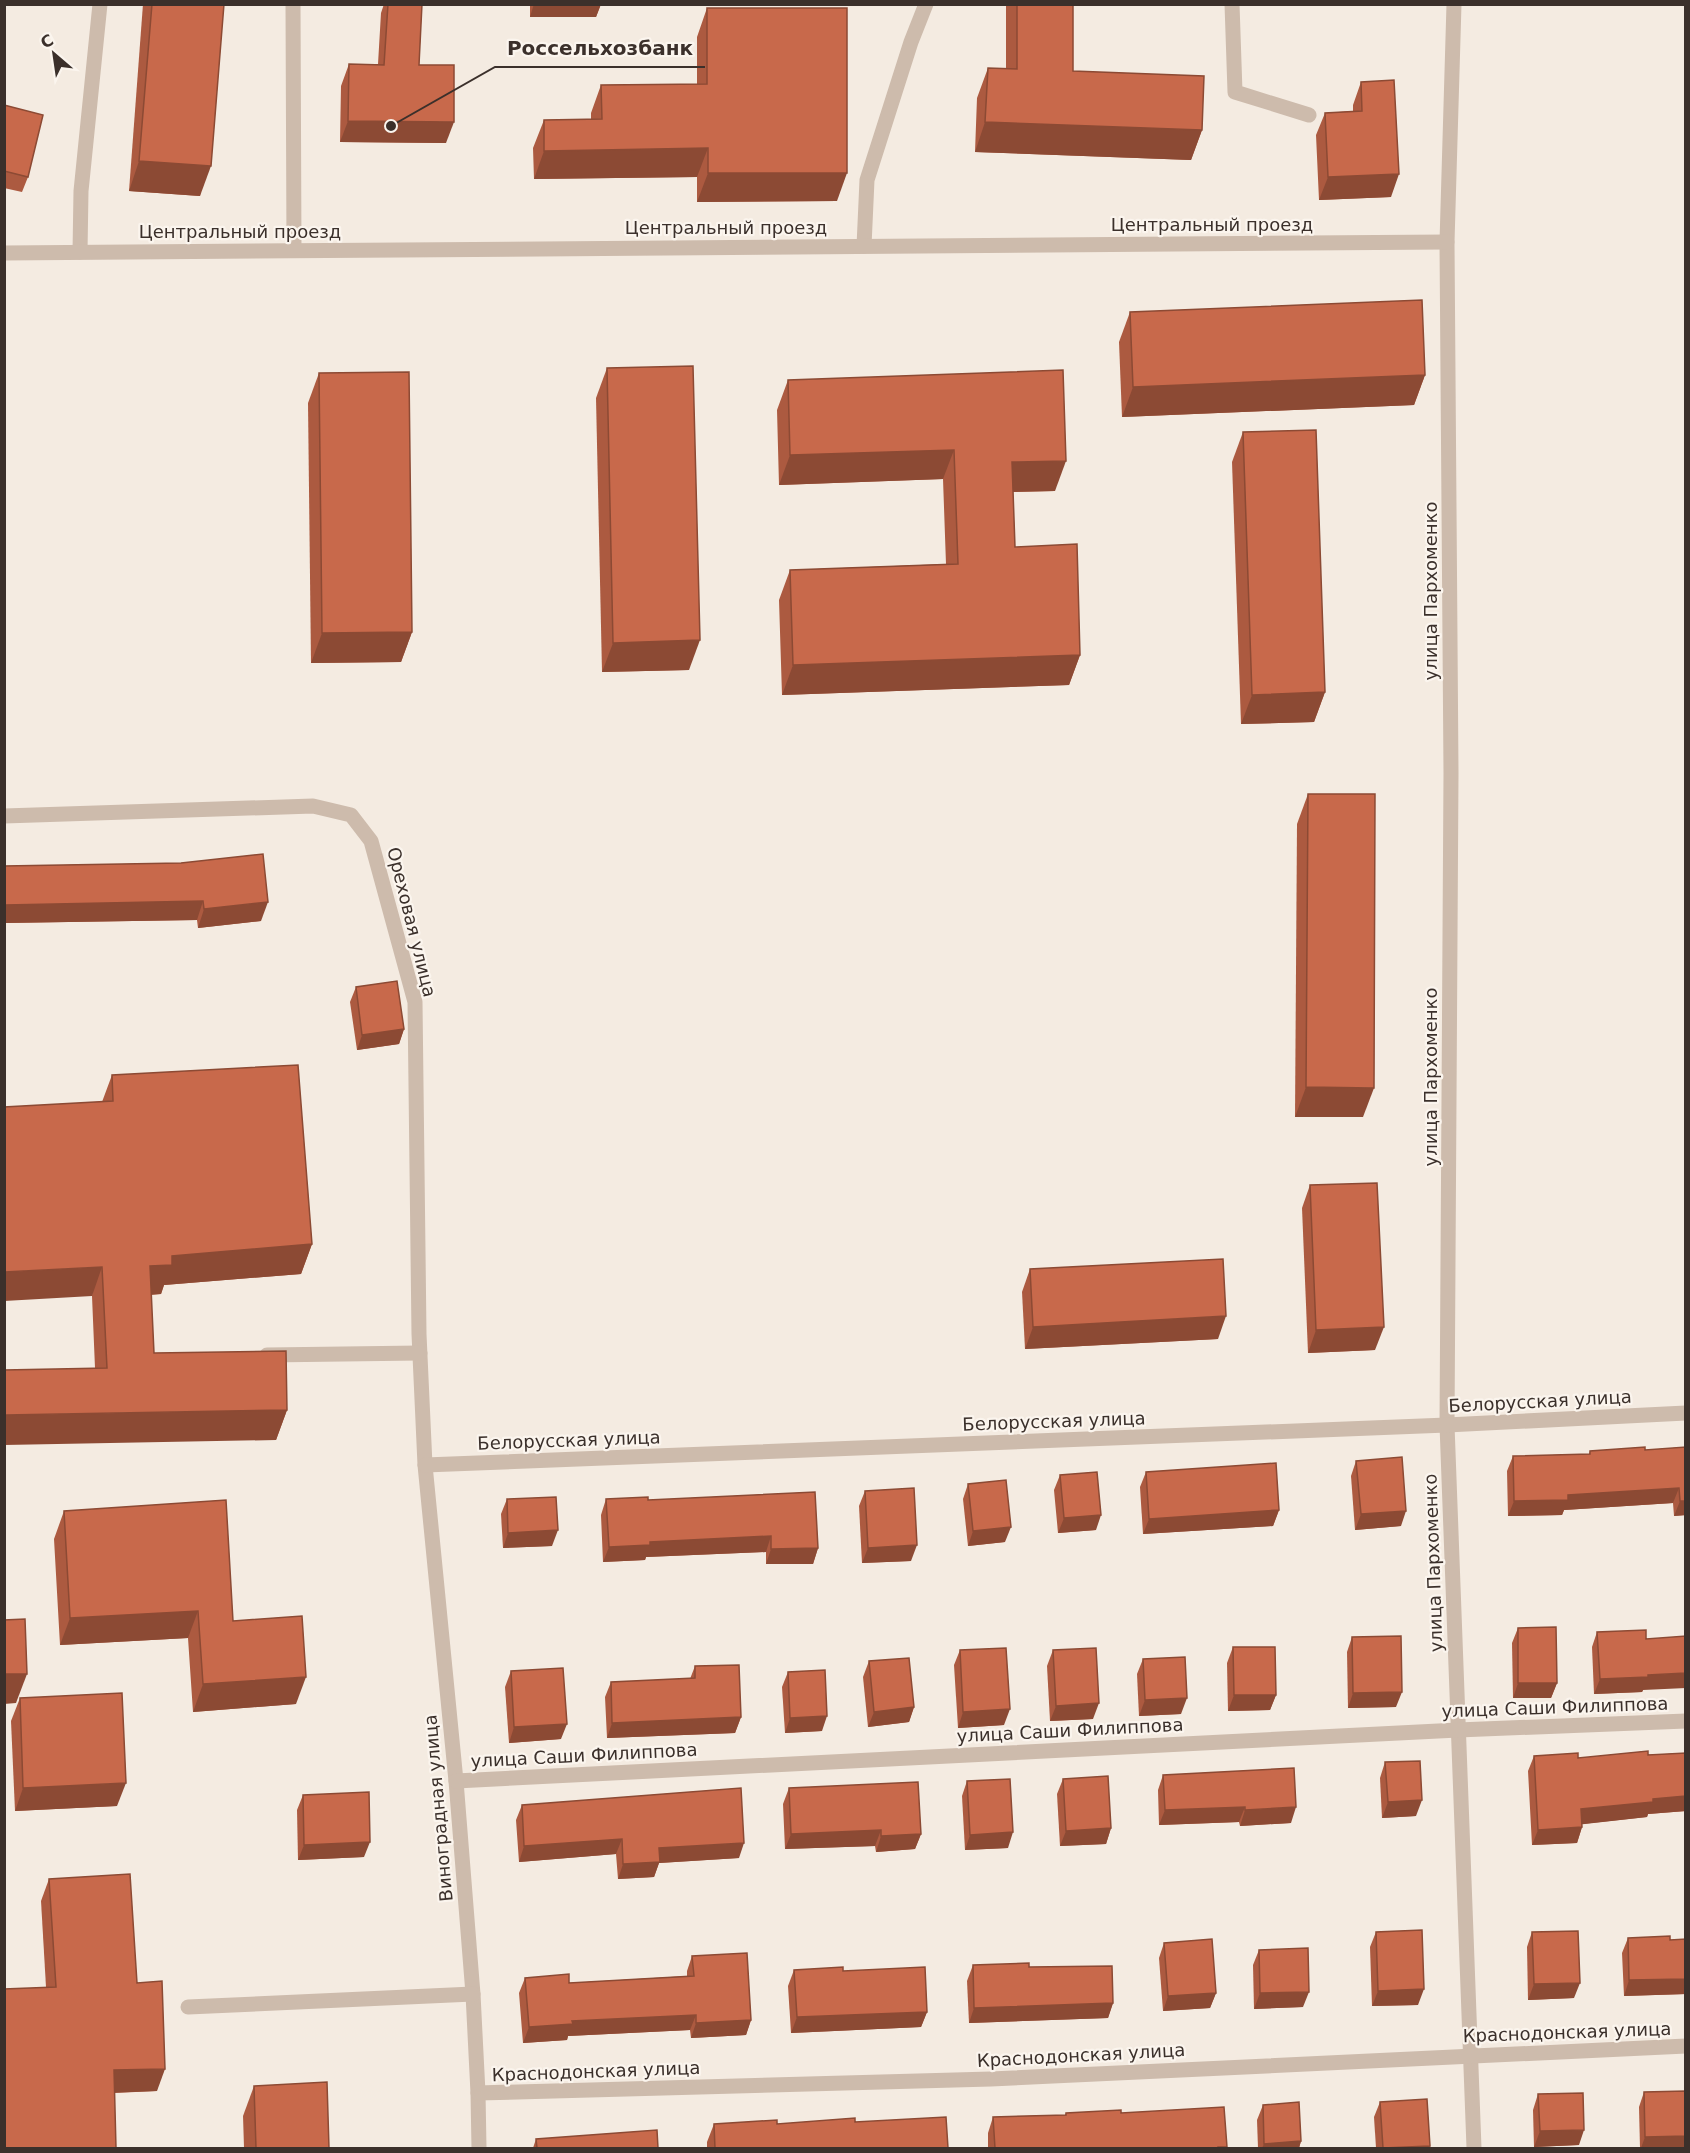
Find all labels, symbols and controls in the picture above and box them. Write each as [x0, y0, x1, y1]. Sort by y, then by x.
north arrow [24, 24, 84, 84]
callout: Россельхозбанк [495, 29, 705, 67]
text: С [37, 30, 57, 52]
text: Россельхозбанк [507, 36, 693, 60]
street label: Центральный проезд [1111, 214, 1313, 235]
street label: Центральный проезд [625, 217, 827, 238]
street label: Центральный проезд [139, 221, 341, 242]
street label: улица Пархоменко [1420, 502, 1441, 680]
street label: Ореховая улица [383, 845, 441, 999]
street label: улица Пархоменко [1420, 988, 1441, 1166]
street label: Белорусская улица [1448, 1386, 1632, 1416]
street label: Белорусская улица [962, 1407, 1146, 1435]
street label: Белорусская улица [477, 1426, 661, 1454]
street label: улица Пархоменко [1419, 1473, 1447, 1653]
street label: улица Саши Филиппова [1441, 1693, 1669, 1721]
street label: Виноградная улица [419, 1714, 457, 1902]
street label: улица Саши Филиппова [956, 1714, 1184, 1746]
street label: улица Саши Филиппова [470, 1739, 698, 1771]
street label: Краснодонская улица [1462, 2018, 1672, 2046]
street label: Краснодонская улица [976, 2039, 1186, 2071]
street label: Краснодонская улица [491, 2057, 701, 2085]

